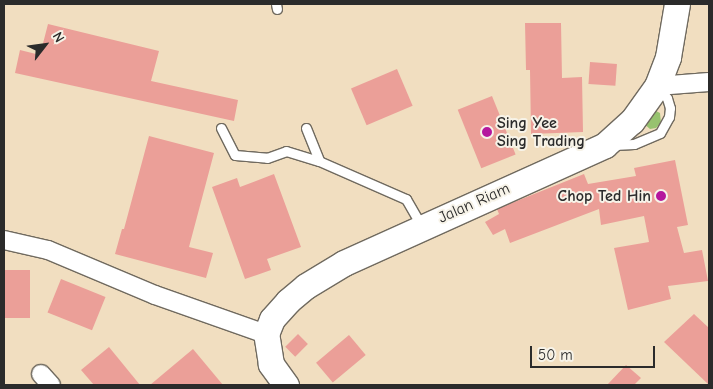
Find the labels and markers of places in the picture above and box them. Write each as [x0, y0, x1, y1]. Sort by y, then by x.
place label: Sing Yee Sing Trading [497, 113, 585, 151]
marker: Sing Yee Sing Trading [481, 126, 493, 138]
place label: Chop Ted Hin [558, 186, 651, 206]
marker: Chop Ted Hin [655, 190, 667, 202]

